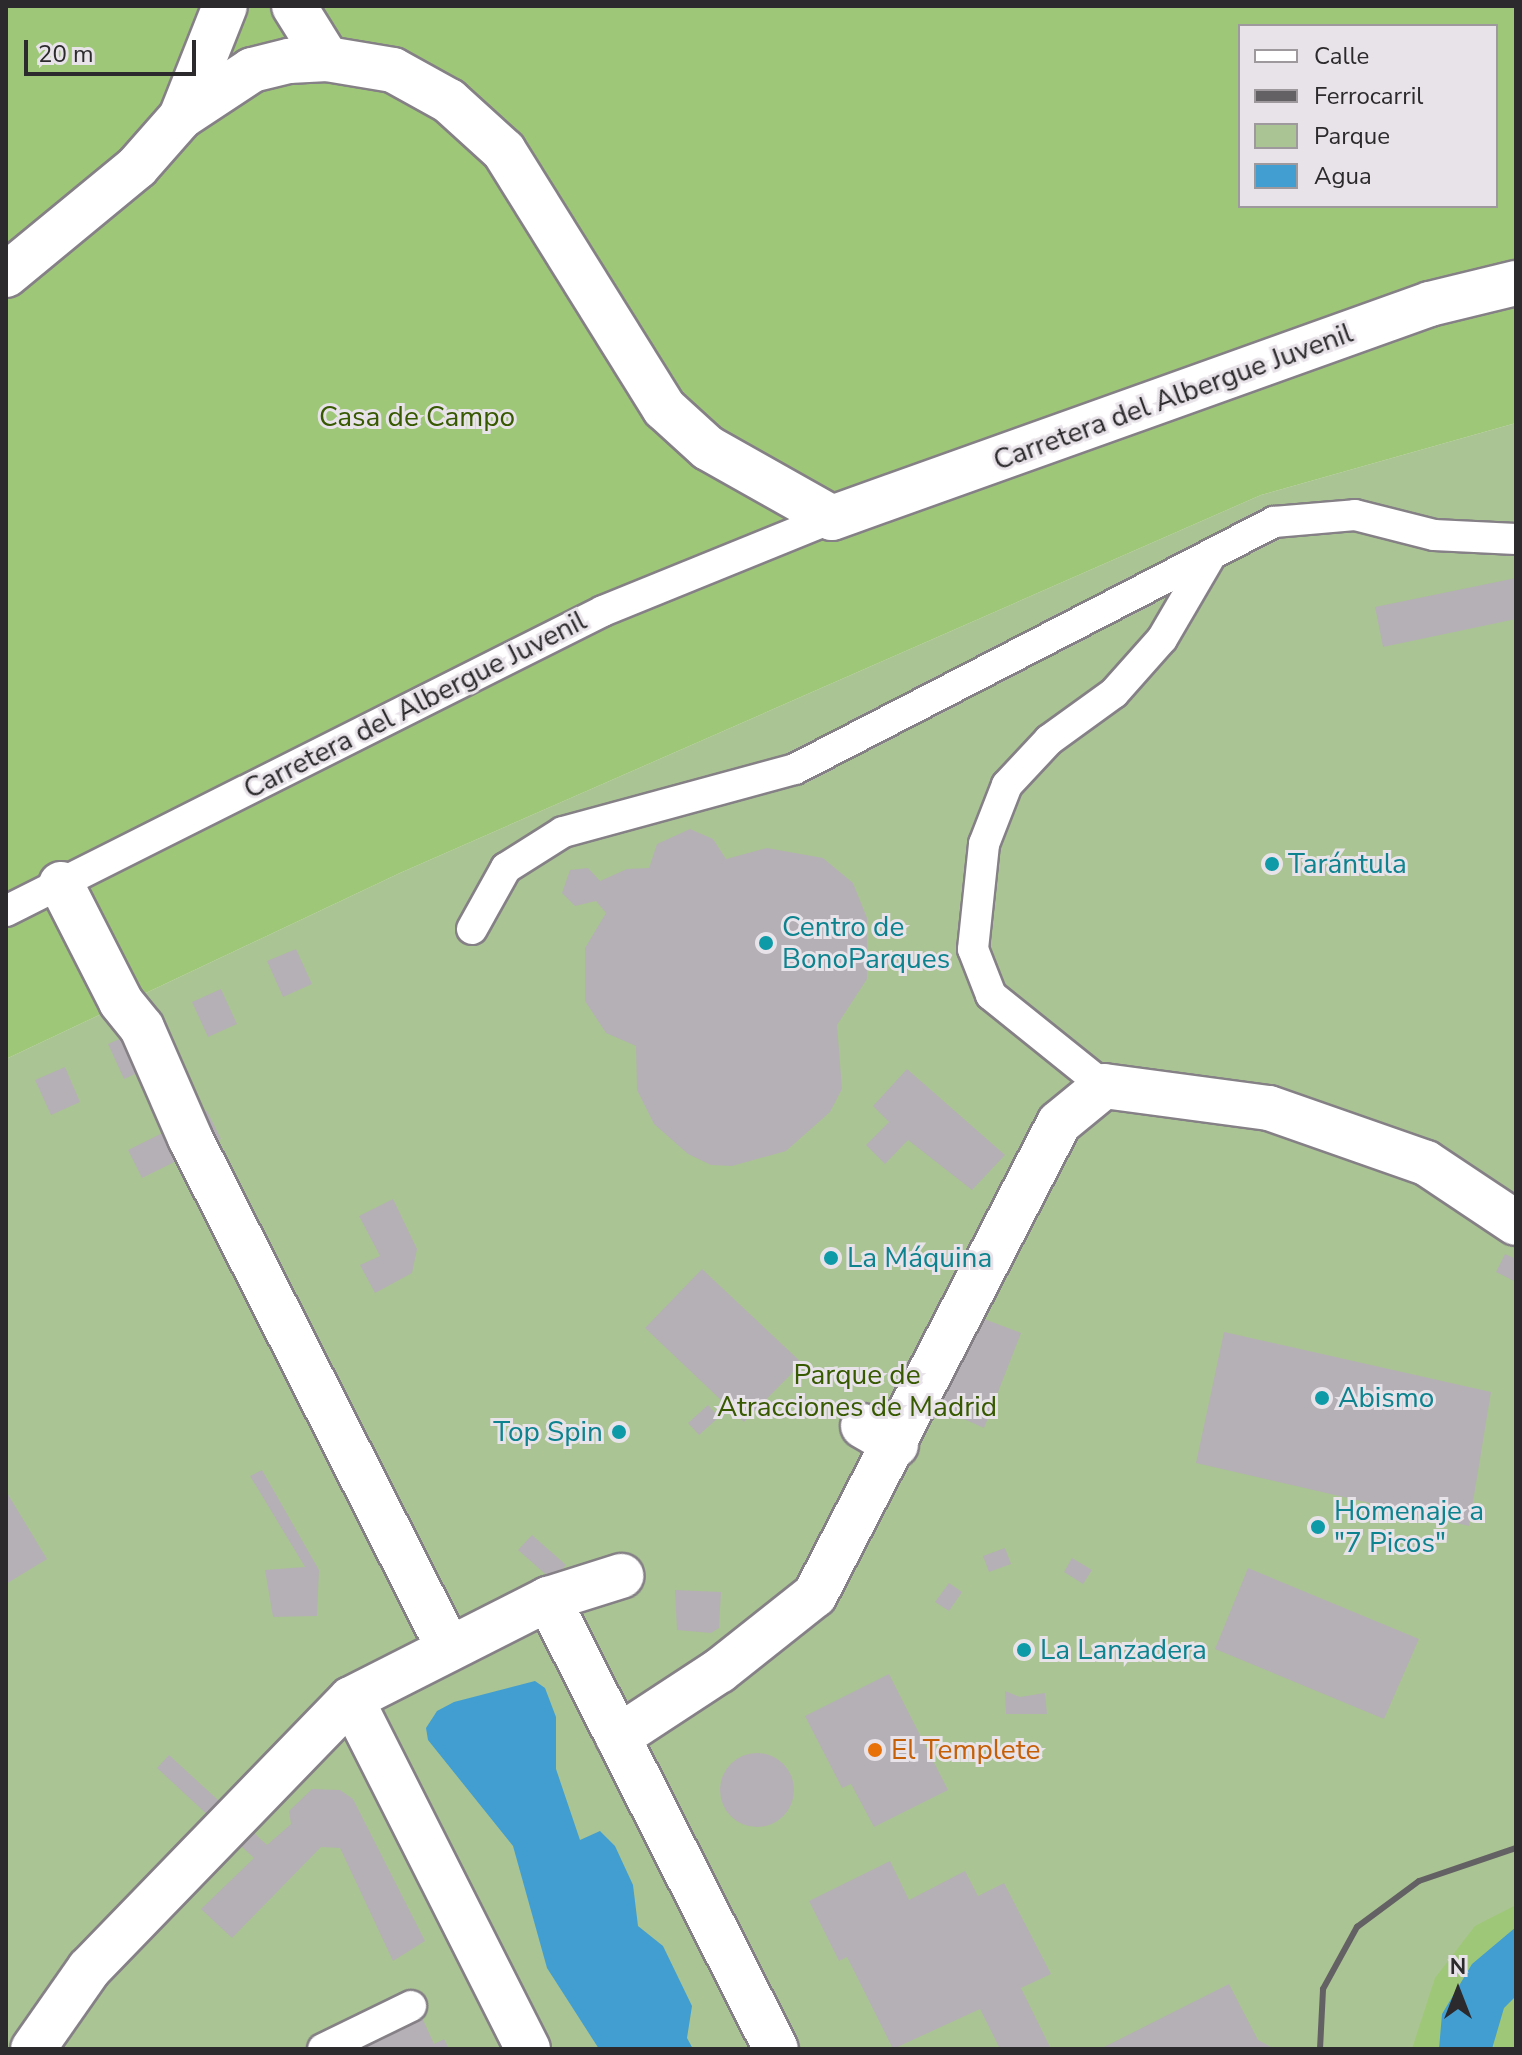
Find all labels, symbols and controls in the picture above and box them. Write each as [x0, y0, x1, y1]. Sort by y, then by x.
scale bar [28, 24, 200, 74]
legend [1238, 24, 1498, 208]
text: 20 m [38, 38, 94, 70]
text: Calle [1314, 40, 1369, 72]
text: Ferrocarril [1314, 80, 1423, 112]
text: Parque [1314, 120, 1390, 152]
text: Agua [1314, 160, 1372, 192]
street label: Carretera del Albergue Juvenil [989, 316, 1357, 478]
park label: Casa de Campo [319, 400, 515, 434]
street label: Carretera del Albergue Juvenil [238, 604, 592, 806]
place label: Tarántula [1288, 847, 1407, 881]
marker: Tarántula [1263, 855, 1281, 873]
place label: Centro de BonoParques [782, 910, 950, 976]
marker: Centro de BonoParques [757, 934, 775, 952]
place label: La Máquina [847, 1241, 992, 1275]
marker: La Máquina [822, 1249, 840, 1267]
park label: Parque de Atracciones de Madrid [717, 1358, 997, 1424]
place label: Abismo [1338, 1381, 1434, 1415]
marker: Abismo [1313, 1389, 1331, 1407]
place label: Top Spin [493, 1415, 603, 1449]
marker: Top Spin [610, 1423, 628, 1441]
place label: Homenaje a "7 Picos" [1334, 1494, 1484, 1560]
marker: Homenaje a "7 Picos" [1309, 1518, 1327, 1536]
place label: La Lanzadera [1040, 1633, 1207, 1667]
marker: La Lanzadera [1015, 1641, 1033, 1659]
place label: El Templete [891, 1733, 1040, 1767]
marker: El Templete [866, 1741, 884, 1759]
north arrow [1418, 1951, 1498, 2031]
text: N [1450, 1952, 1466, 1982]

